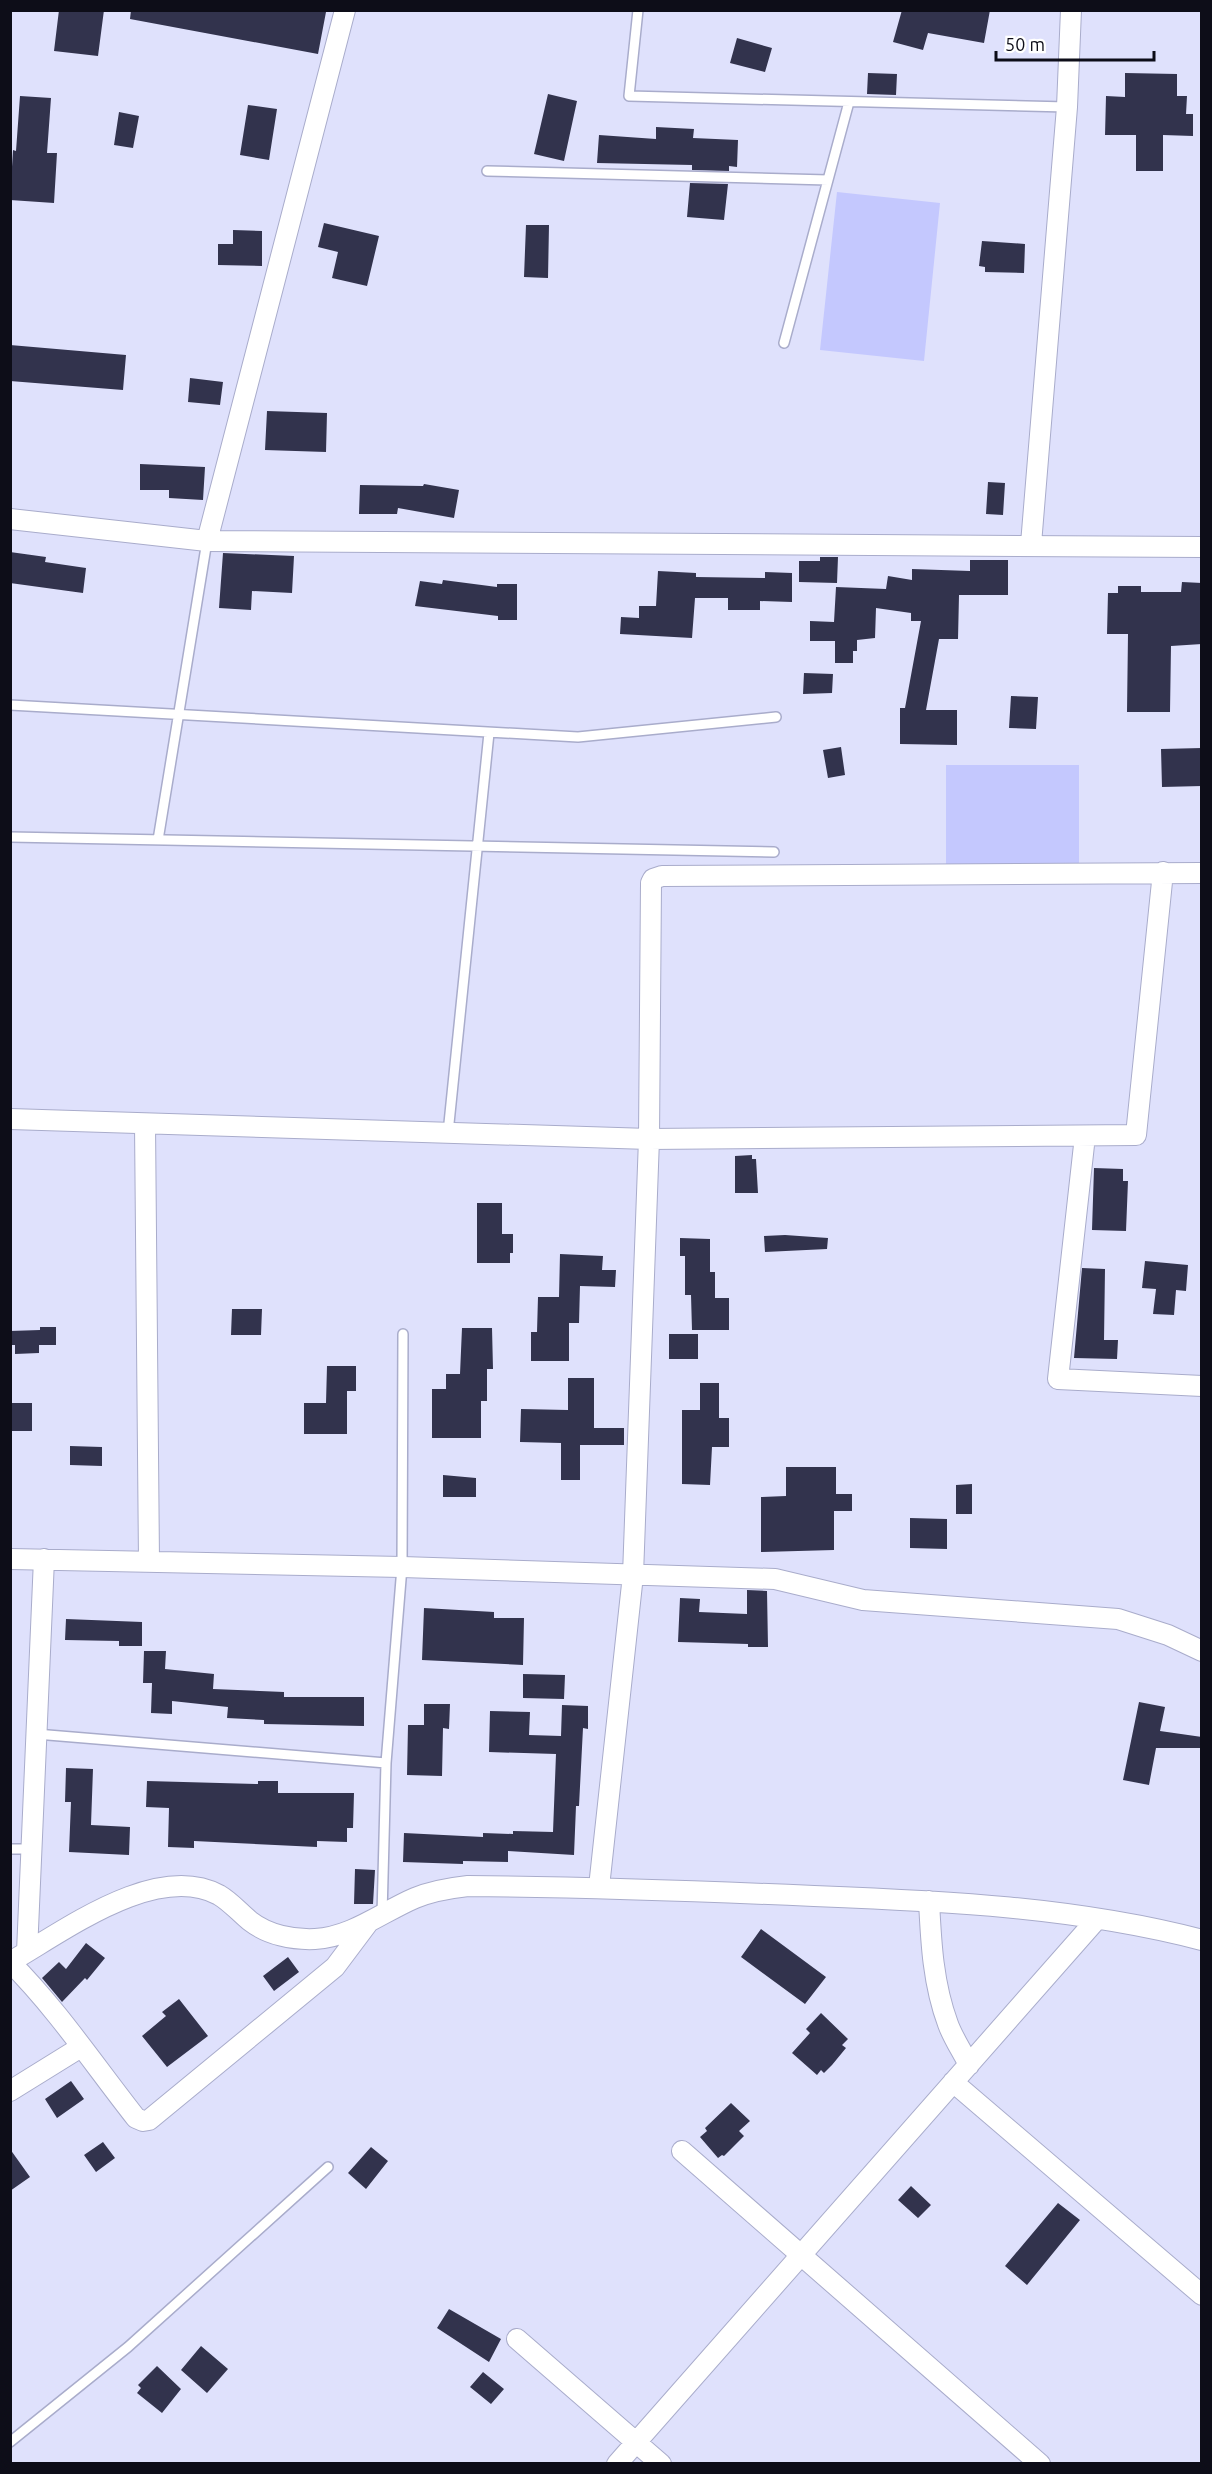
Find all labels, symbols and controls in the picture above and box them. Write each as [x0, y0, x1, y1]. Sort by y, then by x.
scale bar [996, 24, 1154, 62]
text: 50 m [1005, 34, 1045, 54]

